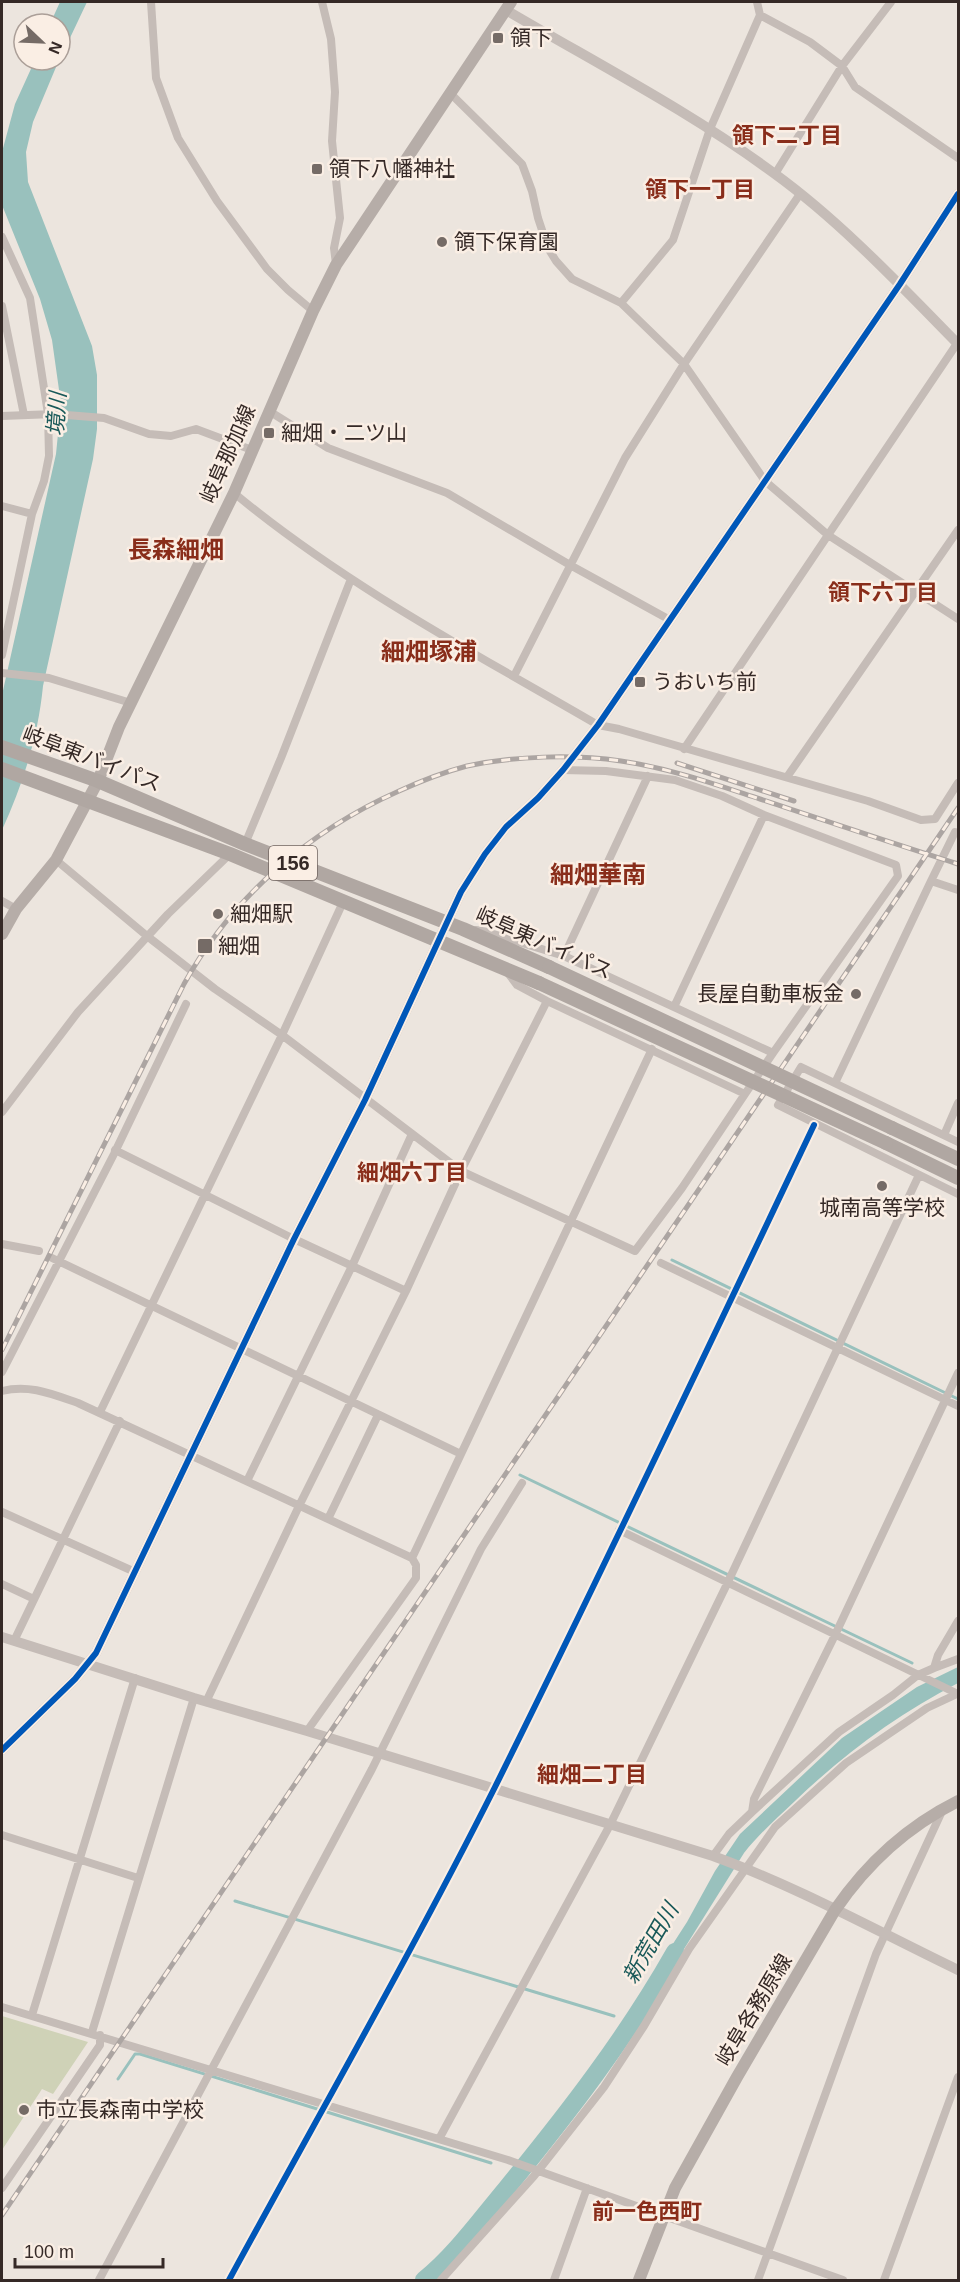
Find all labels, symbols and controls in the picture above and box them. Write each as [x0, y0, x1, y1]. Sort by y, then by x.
north arrow [12, 12, 72, 72]
place label: 領下 [510, 26, 552, 49]
marker: 領下 [491, 31, 505, 45]
text: N [45, 39, 65, 56]
district label: 領下二丁目 [732, 123, 842, 148]
place label: 領下八幡神社 [329, 157, 455, 180]
marker: 領下八幡神社 [310, 162, 324, 176]
district label: 領下一丁目 [645, 177, 755, 202]
place label: 領下保育園 [454, 230, 559, 253]
marker: 領下保育園 [435, 235, 449, 249]
water label: 境川 [42, 389, 71, 437]
street label: 岐阜那加線 [196, 401, 259, 506]
place label: 細畑・二ツ山 [281, 421, 407, 444]
marker: 細畑・二ツ山 [262, 426, 276, 440]
district label: 長森細畑 [128, 536, 224, 563]
district label: 領下六丁目 [828, 580, 938, 605]
district label: 細畑塚浦 [381, 638, 477, 665]
place label: うおいち前 [652, 670, 757, 693]
marker: うおいち前 [633, 675, 647, 689]
street label: 岐阜東バイパス [20, 722, 165, 796]
road number: 156 [269, 846, 317, 880]
district label: 細畑華南 [550, 861, 646, 888]
place label: 細畑駅 [230, 902, 293, 925]
street label: 岐阜東バイパス [473, 902, 616, 983]
marker: 細畑駅 [211, 907, 225, 921]
place label: 細畑 [218, 934, 260, 957]
marker: 細畑 [196, 937, 214, 955]
place label: 長屋自動車板金 [697, 982, 844, 1005]
marker: 長屋自動車板金 [849, 987, 863, 1001]
district label: 細畑六丁目 [357, 1160, 467, 1185]
marker: 城南高等学校 [875, 1179, 889, 1193]
place label: 城南高等学校 [819, 1196, 945, 1219]
district label: 細畑二丁目 [537, 1762, 647, 1787]
water label: 新荒田川 [618, 1897, 684, 1988]
street label: 岐阜各務原線 [711, 1950, 796, 2070]
place label: 市立長森南中学校 [36, 2098, 204, 2121]
marker: 市立長森南中学校 [17, 2103, 31, 2117]
district label: 前一色西町 [592, 2199, 702, 2224]
scale bar [15, 2231, 164, 2269]
text: 100 m [24, 2242, 74, 2262]

